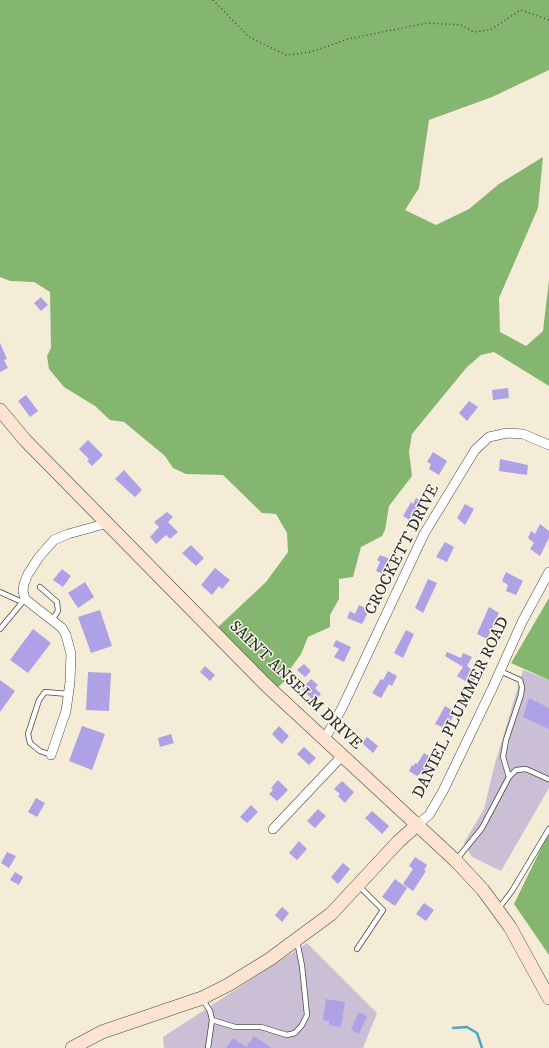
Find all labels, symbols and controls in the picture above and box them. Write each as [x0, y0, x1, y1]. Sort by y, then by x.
street label: CROCKETT DRIVE [362, 481, 444, 619]
street label: DANIEL PLUMMER ROAD [410, 614, 514, 802]
street label: SAINT ANSELM DRIVE [225, 618, 365, 754]

